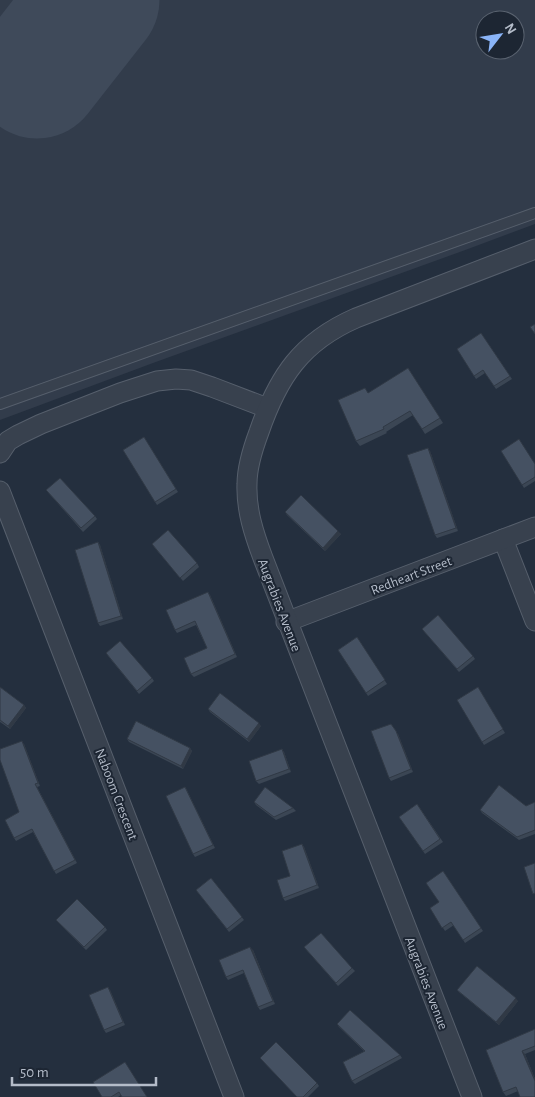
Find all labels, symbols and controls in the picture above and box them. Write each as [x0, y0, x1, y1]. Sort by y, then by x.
north arrow [475, 10, 525, 60]
text: N [502, 21, 519, 37]
street label: Redheart Street [369, 554, 454, 598]
street label: Augrabies Avenue [255, 557, 303, 654]
street label: Naboom Crescent [92, 747, 140, 843]
street label: Augrabies Avenue [402, 935, 450, 1032]
scale bar [12, 1054, 156, 1086]
text: 50 m [20, 1065, 49, 1080]

